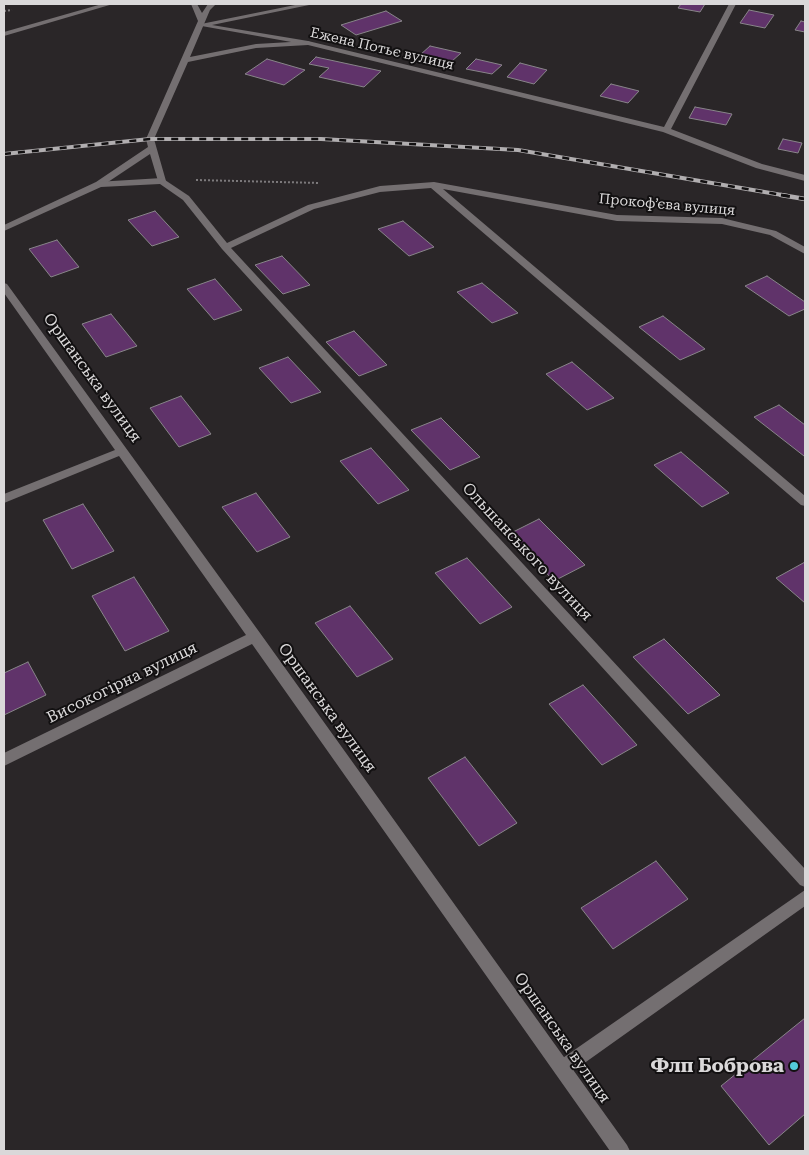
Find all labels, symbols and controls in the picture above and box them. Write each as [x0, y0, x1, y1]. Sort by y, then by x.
street label: Ежена Потьє вулиця [308, 24, 456, 74]
street label: Прокоф’єва вулиця [598, 191, 736, 219]
street label: Оршанська вулиця [39, 310, 145, 446]
street label: Ольшанського вулиця [458, 479, 596, 625]
street label: Високогірна вулиця [44, 638, 200, 728]
street label: Оршанська вулиця [274, 640, 380, 776]
street label: Оршанська вулиця [510, 969, 614, 1107]
place label: Флп Боброва [651, 1055, 784, 1077]
marker: Флп Боброва [788, 1060, 800, 1072]

